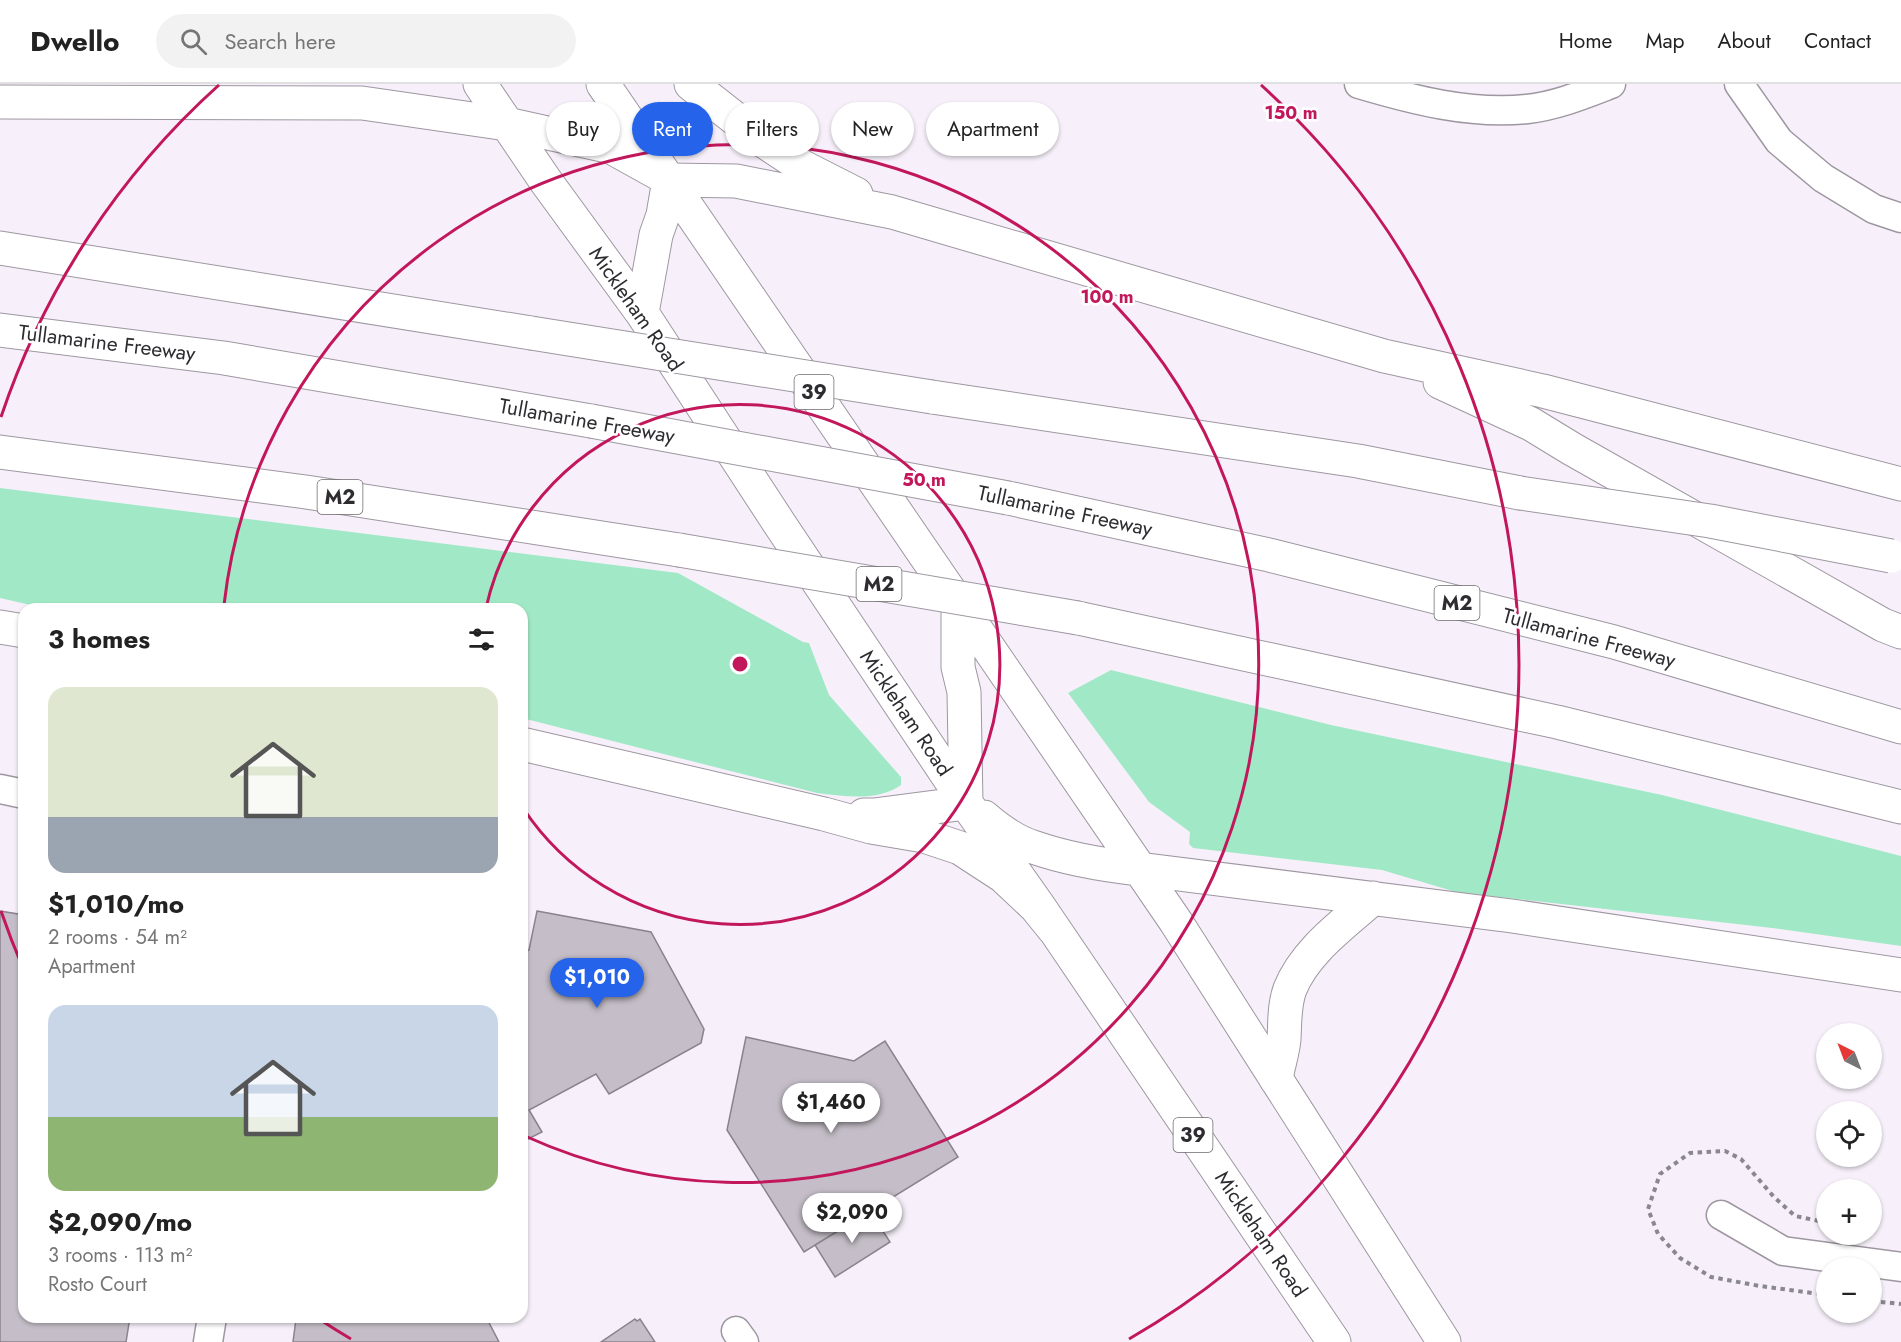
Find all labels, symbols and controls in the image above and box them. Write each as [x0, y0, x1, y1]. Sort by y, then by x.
search box [156, 14, 576, 68]
text: Dwello [30, 21, 120, 62]
icon: search [177, 25, 210, 58]
text: Search here [225, 25, 336, 57]
text: Home [1559, 26, 1612, 56]
text: Map [1645, 26, 1685, 56]
text: About [1718, 26, 1771, 56]
text: Contact [1804, 26, 1871, 56]
text: 150 m [1265, 100, 1317, 126]
chip: Buy [546, 102, 620, 156]
chip: Rent [632, 102, 713, 156]
chip: Filters [725, 102, 819, 156]
chip: New [831, 102, 914, 156]
chip: Apartment [926, 102, 1059, 156]
street label: Mickleham Road [582, 240, 690, 378]
text: 100 m [1080, 284, 1134, 310]
street label: Tullamarine Freeway [17, 317, 198, 369]
road number: 39 [794, 375, 834, 409]
street label: Tullamarine Freeway [497, 391, 678, 451]
text: 50 m [902, 467, 946, 493]
street label: Tullamarine Freeway [975, 478, 1156, 544]
road number: M2 [318, 480, 362, 514]
road number: M2 [856, 567, 902, 601]
road number: M2 [1434, 586, 1480, 620]
street label: Tullamarine Freeway [1499, 600, 1680, 676]
text: 3 homes [48, 620, 150, 658]
icon: filters [465, 623, 498, 656]
street label: Mickleham Road [853, 644, 959, 782]
centre of rings [730, 654, 750, 674]
icon: home [219, 726, 327, 834]
text: $1,010/mo [48, 885, 184, 923]
text: 2 rooms · 54 m² [48, 923, 187, 952]
text: Apartment [48, 952, 135, 981]
pin: $1,010 [548, 958, 646, 1009]
text: $1,010 [564, 963, 630, 992]
north arrow [1816, 1023, 1882, 1089]
map controls [1816, 1023, 1882, 1323]
icon: home [219, 1044, 327, 1152]
pin: $1,460 [782, 1083, 880, 1134]
text: $1,460 [796, 1088, 866, 1117]
button: locate [1816, 1101, 1882, 1167]
road number: 39 [1174, 1118, 1212, 1152]
street label: Mickleham Road [1208, 1165, 1314, 1303]
button: + [1816, 1179, 1882, 1245]
pin: $2,090 [803, 1193, 901, 1244]
text: $2,090 [816, 1198, 888, 1227]
text: $2,090/mo [48, 1203, 192, 1241]
text: 3 rooms · 113 m² [48, 1241, 192, 1270]
button: − [1816, 1257, 1882, 1323]
text: Rosto Court [48, 1270, 147, 1299]

